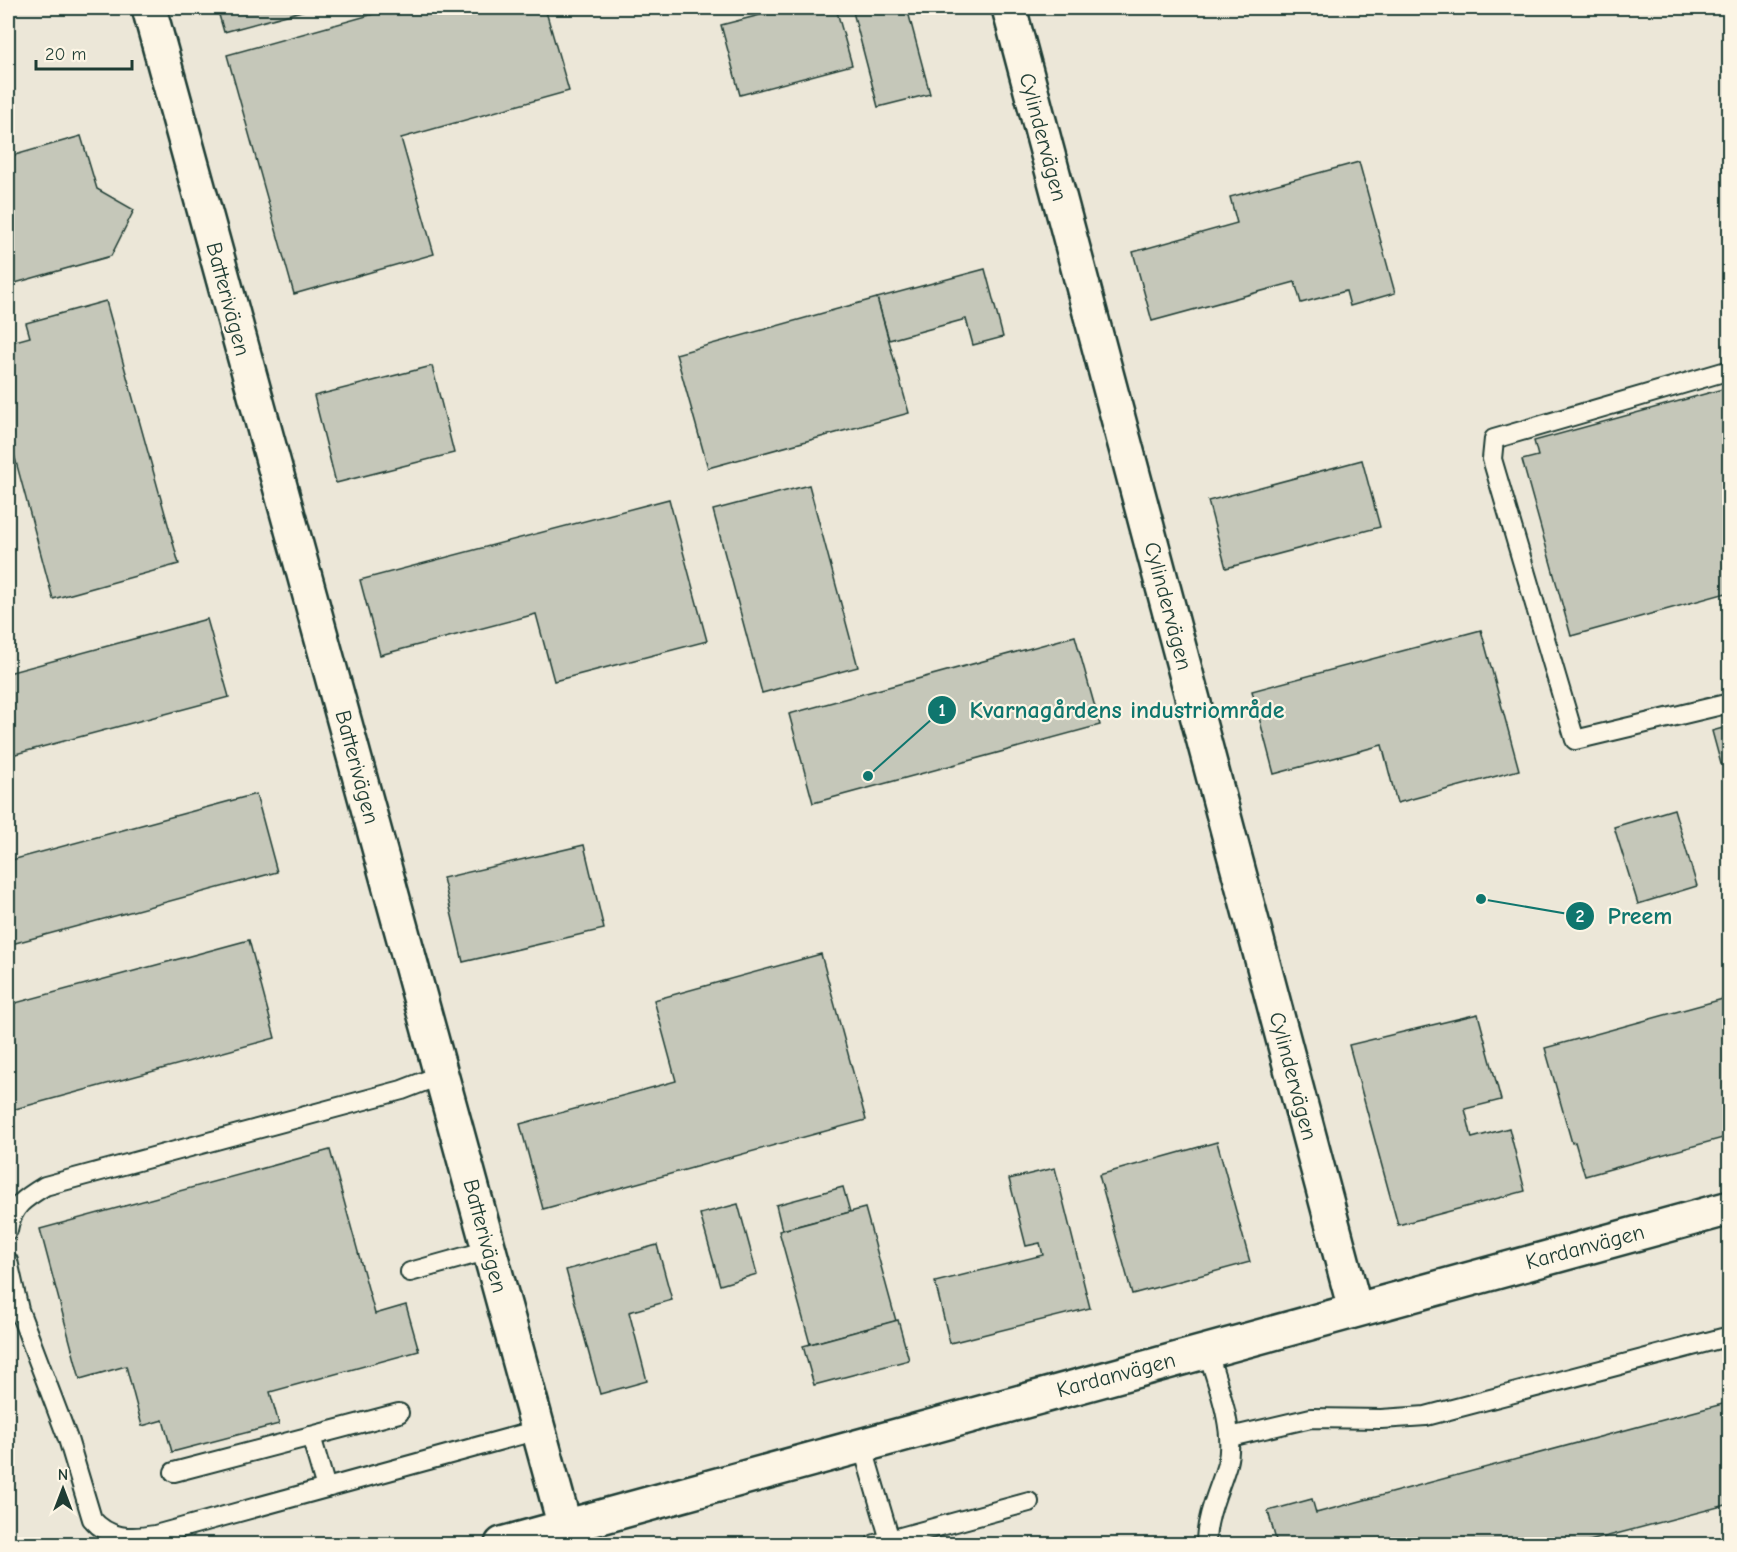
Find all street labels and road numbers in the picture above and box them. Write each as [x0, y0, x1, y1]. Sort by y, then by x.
street label: Cylindervägen [1013, 70, 1073, 204]
street label: Batterivägen [200, 239, 256, 359]
street label: Cylindervägen [1138, 539, 1198, 673]
street label: Batterivägen [329, 707, 385, 827]
street label: Cylindervägen [1263, 1009, 1323, 1143]
street label: Batterivägen [457, 1176, 513, 1296]
street label: Kardanvägen [1523, 1219, 1647, 1275]
street label: Kardanvägen [1054, 1347, 1178, 1403]

